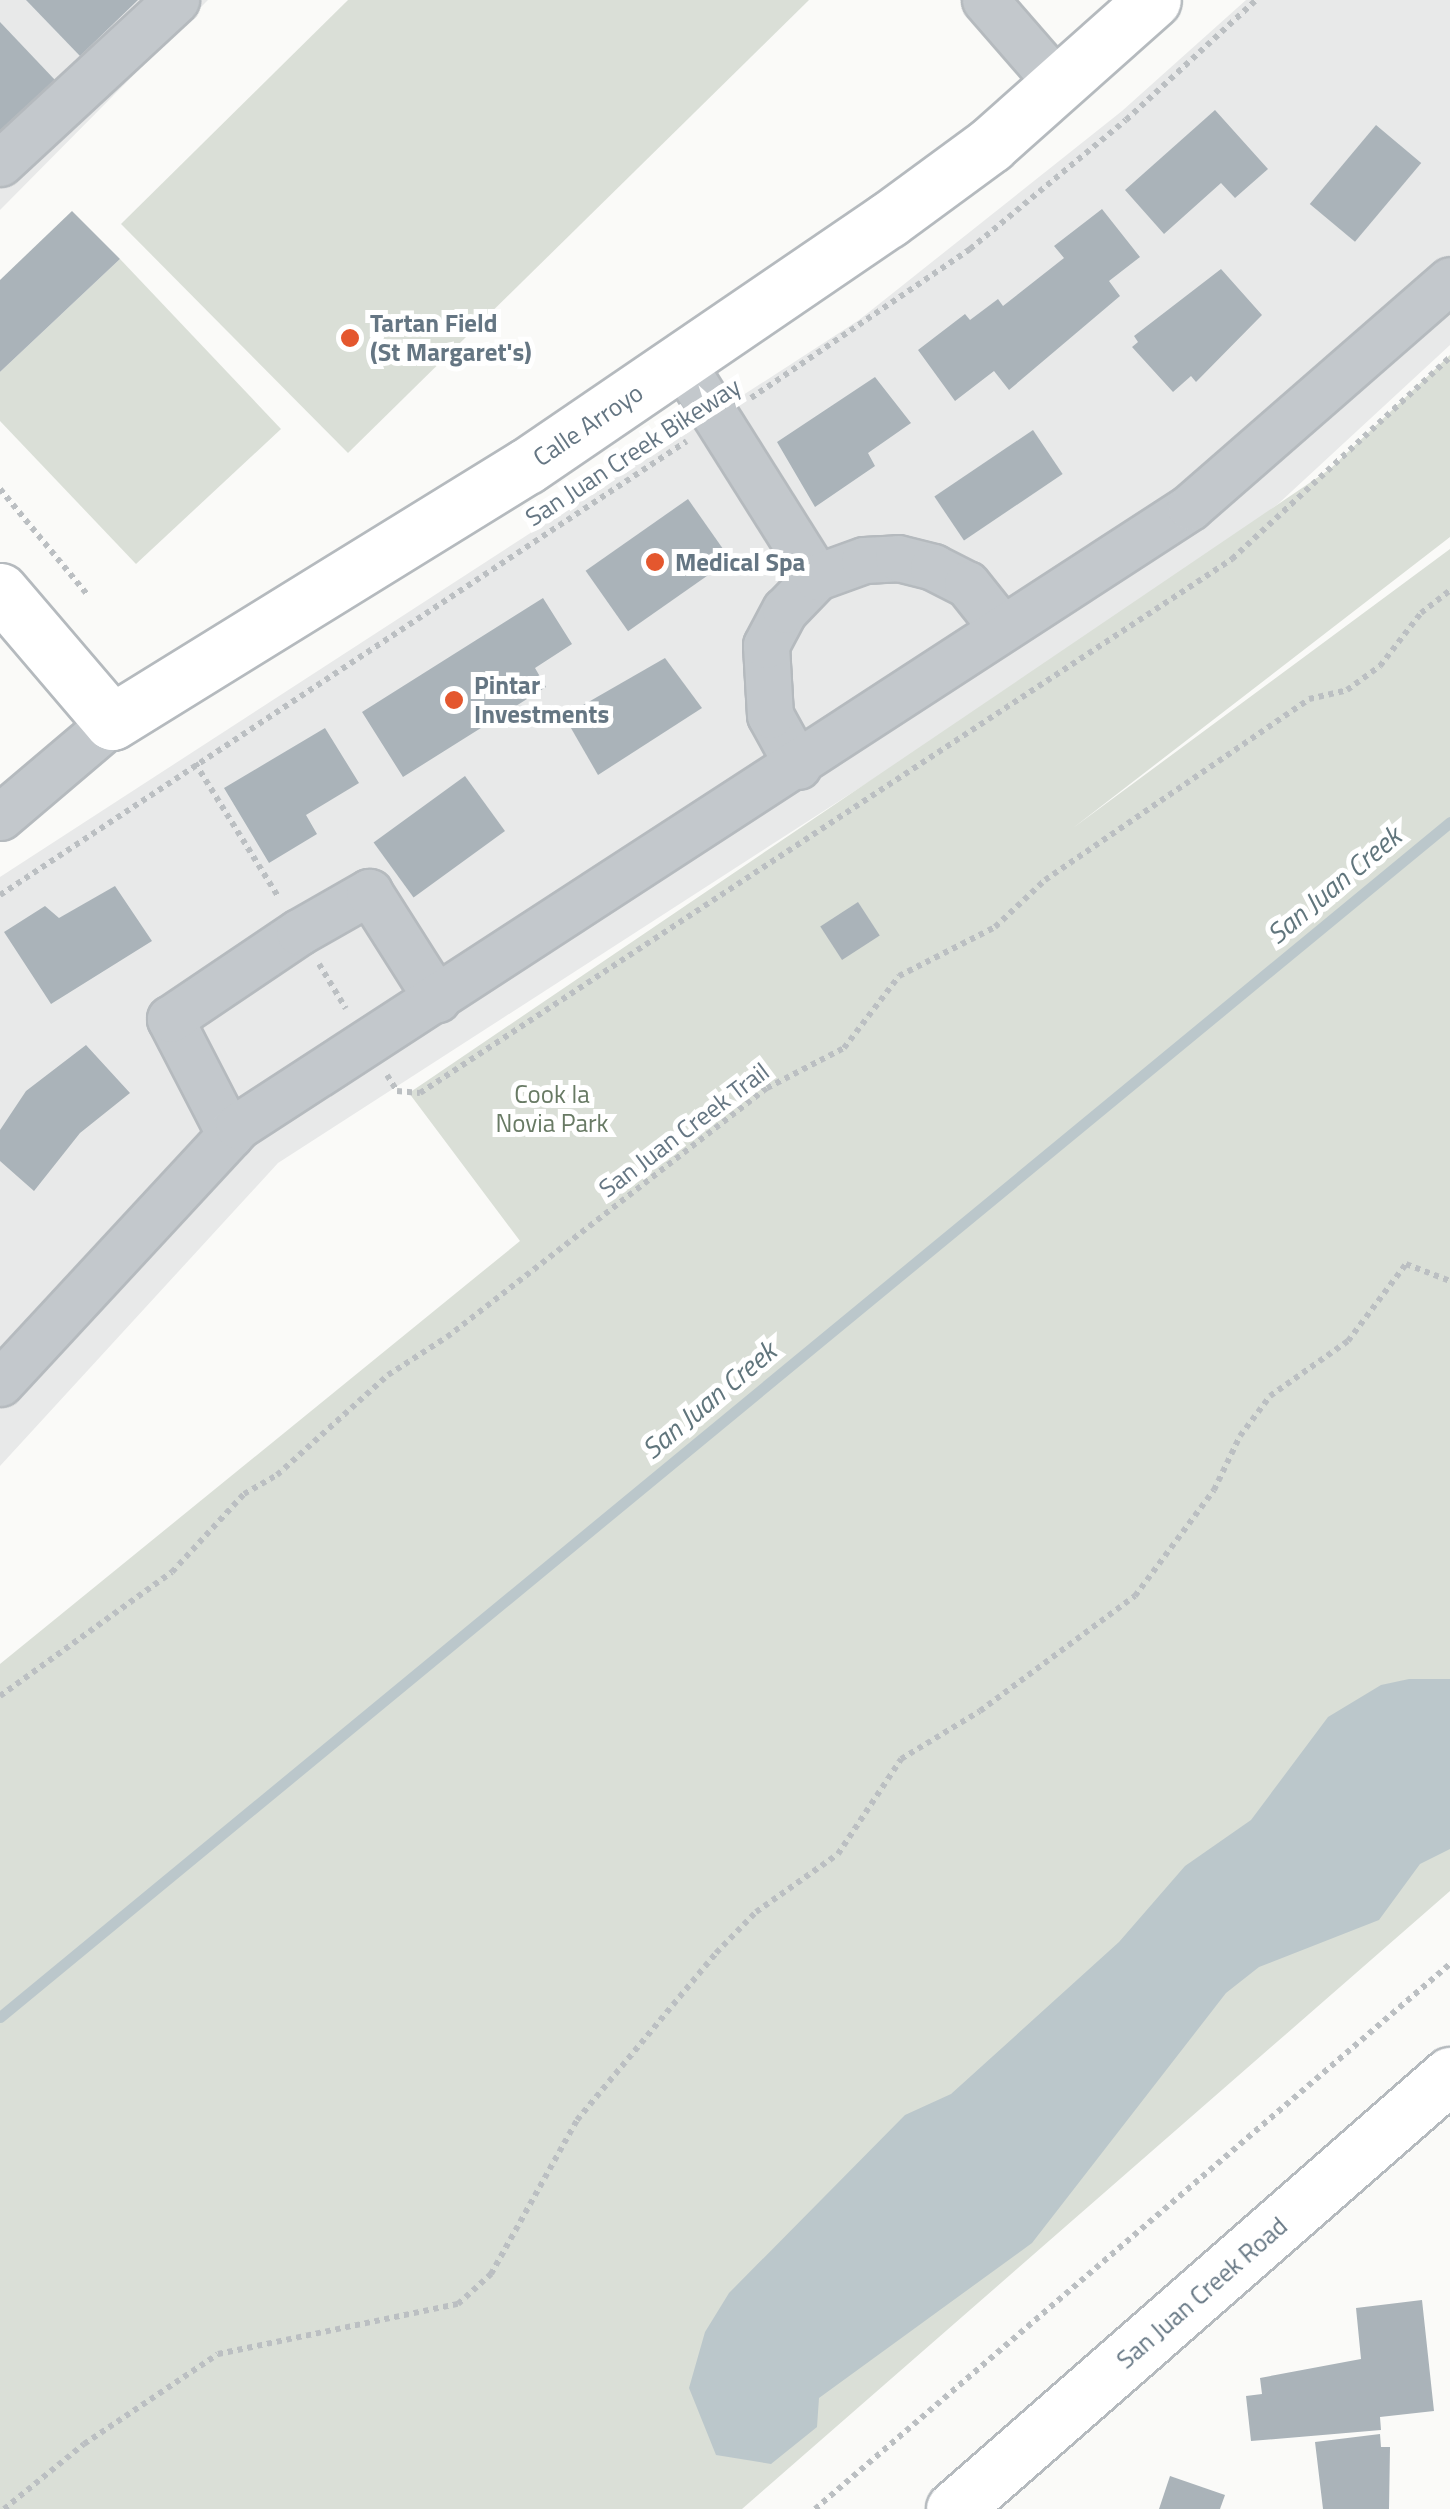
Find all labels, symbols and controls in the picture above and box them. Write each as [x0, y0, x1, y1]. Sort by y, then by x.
place label: Tartan Field (St Margaret's) [370, 309, 532, 368]
marker: Tartan Field (St Margaret's) [339, 327, 361, 349]
street label: San Juan Creek Bikeway [520, 371, 746, 533]
street label: Calle Arroyo [527, 377, 649, 473]
place label: Medical Spa [675, 547, 805, 577]
marker: Medical Spa [644, 551, 666, 573]
place label: Pintar Investments [474, 671, 609, 730]
marker: Pintar Investments [443, 689, 465, 711]
water label: San Juan Creek [1260, 819, 1408, 951]
street label: San Juan Creek Trail [593, 1056, 775, 1204]
park label: Cook la Novia Park [495, 1080, 609, 1139]
water label: San Juan Creek [635, 1334, 783, 1466]
street label: San Juan Creek Road [1111, 2211, 1293, 2375]

